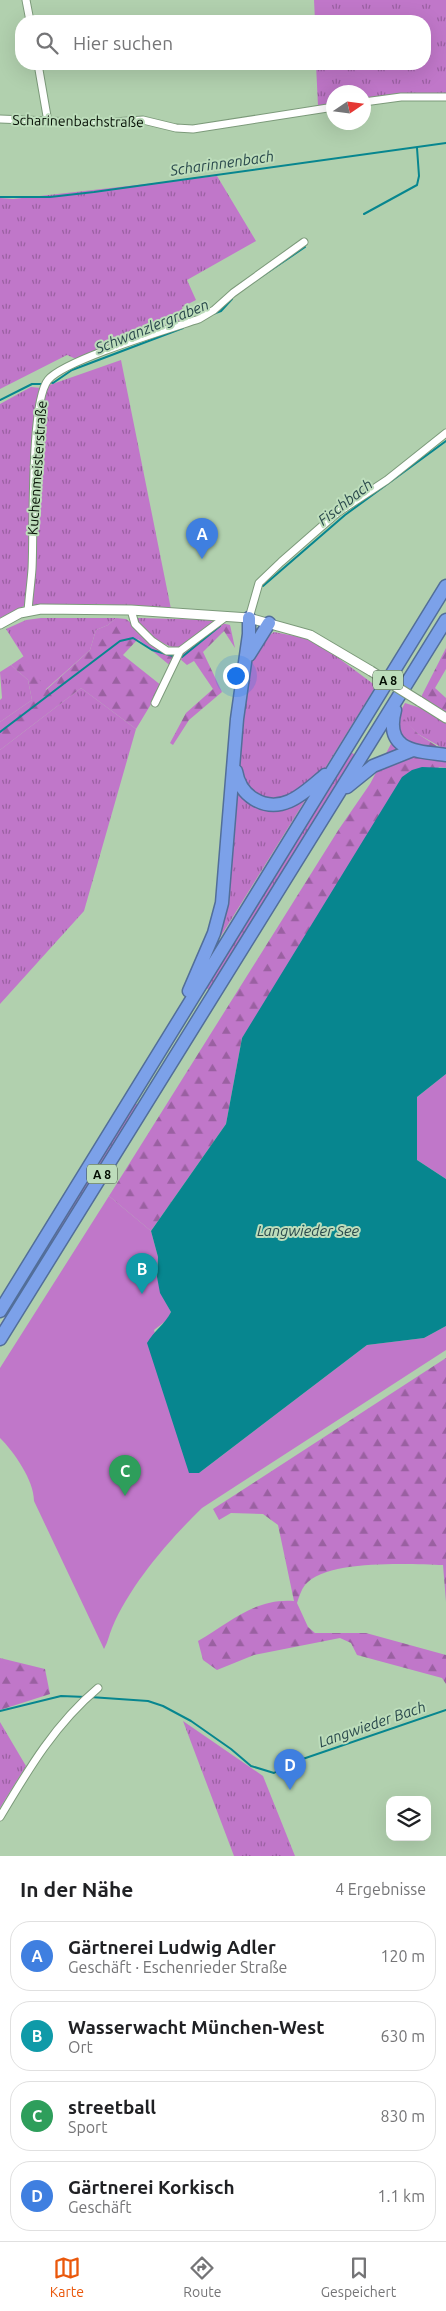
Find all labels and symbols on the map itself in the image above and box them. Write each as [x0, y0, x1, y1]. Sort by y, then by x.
north arrow [326, 85, 371, 130]
street label: Scharinenbachstraße [12, 112, 144, 130]
water label: Scharinnenbach [168, 147, 275, 179]
water label: Schwanzlergraben [92, 295, 211, 357]
street label: Kuchenmeisterstraße [24, 400, 50, 536]
water label: Fischbach [314, 475, 376, 529]
pin: A [186, 518, 218, 559]
your location [223, 663, 249, 689]
road number: A 8 [373, 670, 403, 690]
road number: A 8 [87, 1164, 117, 1184]
water label: Langwieder See [257, 1222, 360, 1239]
pin: B [126, 1253, 158, 1294]
pin: C [109, 1455, 141, 1496]
water label: Langwieder Bach [316, 1698, 428, 1750]
pin: D [274, 1749, 306, 1790]

